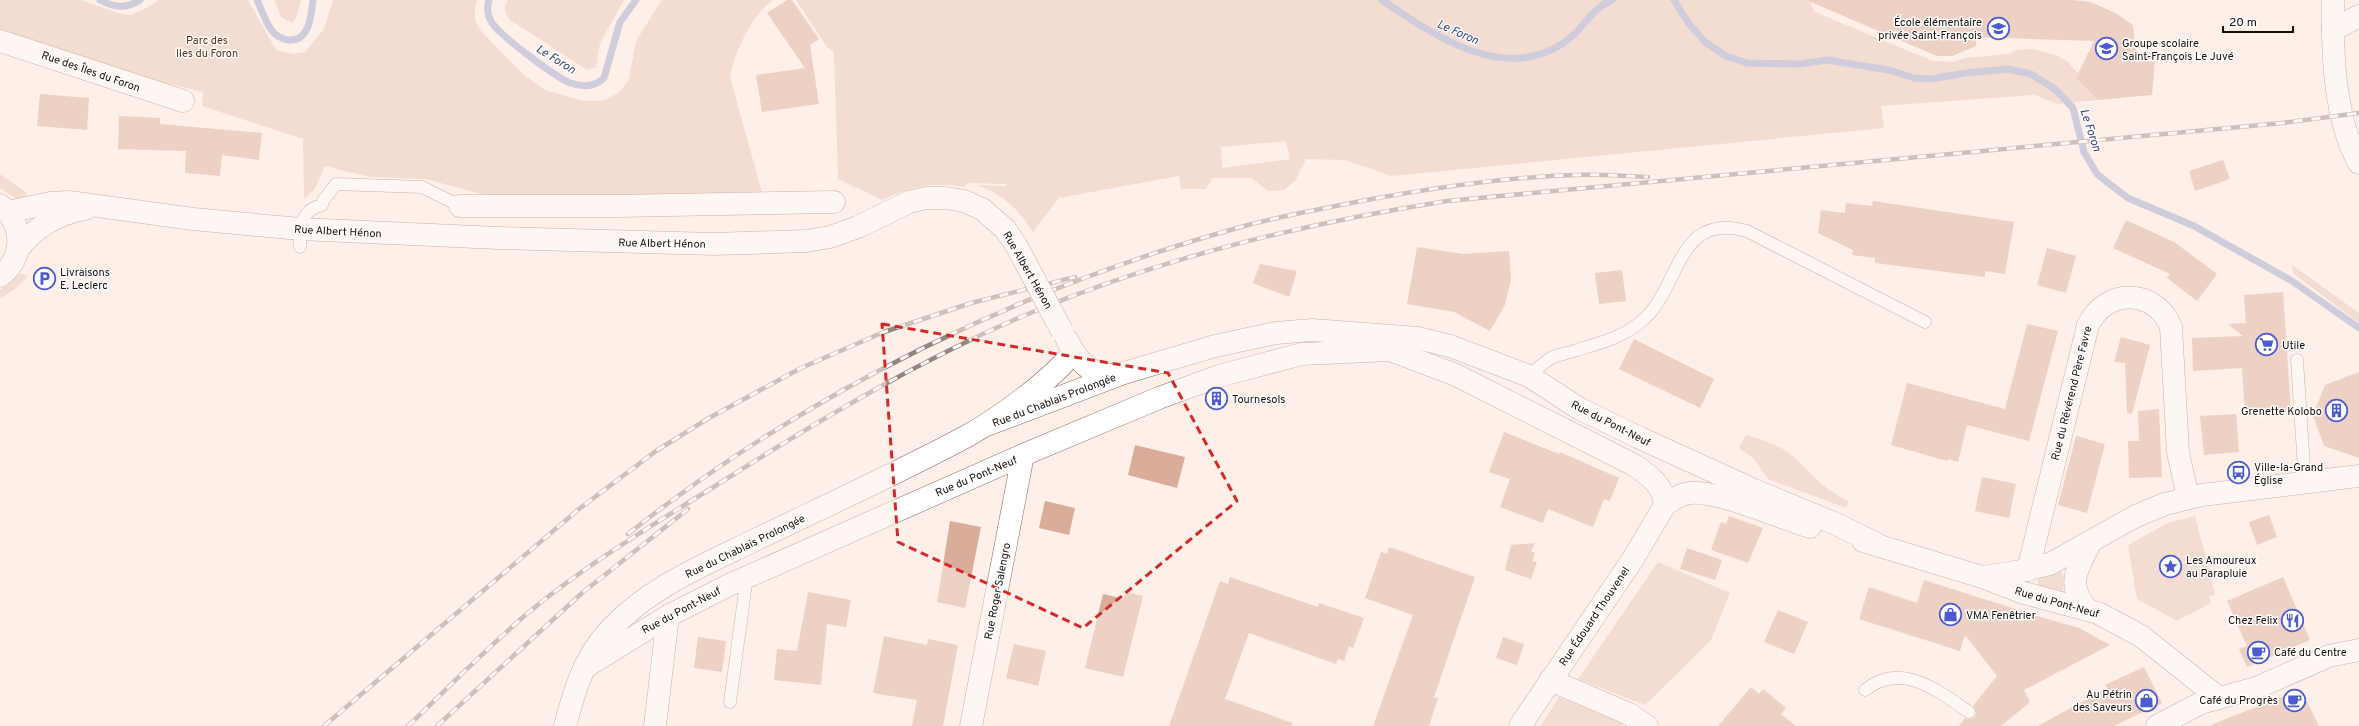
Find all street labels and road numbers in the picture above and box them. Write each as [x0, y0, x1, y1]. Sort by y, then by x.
street label: Rue des Îles du Foron [39, 48, 142, 95]
street label: Rue Albert Hénon [294, 223, 382, 241]
street label: Rue Albert Hénon [999, 229, 1055, 312]
street label: Rue Albert Hénon [618, 236, 706, 252]
street label: Rue du Révérend Père Favre [2048, 324, 2095, 462]
street label: Rue du Chablais Prolongée [990, 371, 1118, 431]
street label: Rue du Pont-Neuf [1568, 398, 1653, 450]
street label: Rue du Pont-Neuf [933, 453, 1020, 500]
street label: Rue du Chablais Prolongée [683, 512, 808, 582]
street label: Rue Roger Salengro [982, 542, 1014, 641]
street label: Rue Édouard Thouvenel [1556, 564, 1633, 669]
street label: Rue du Pont-Neuf [640, 584, 724, 638]
street label: Rue du Pont-Neuf [2013, 584, 2101, 622]

